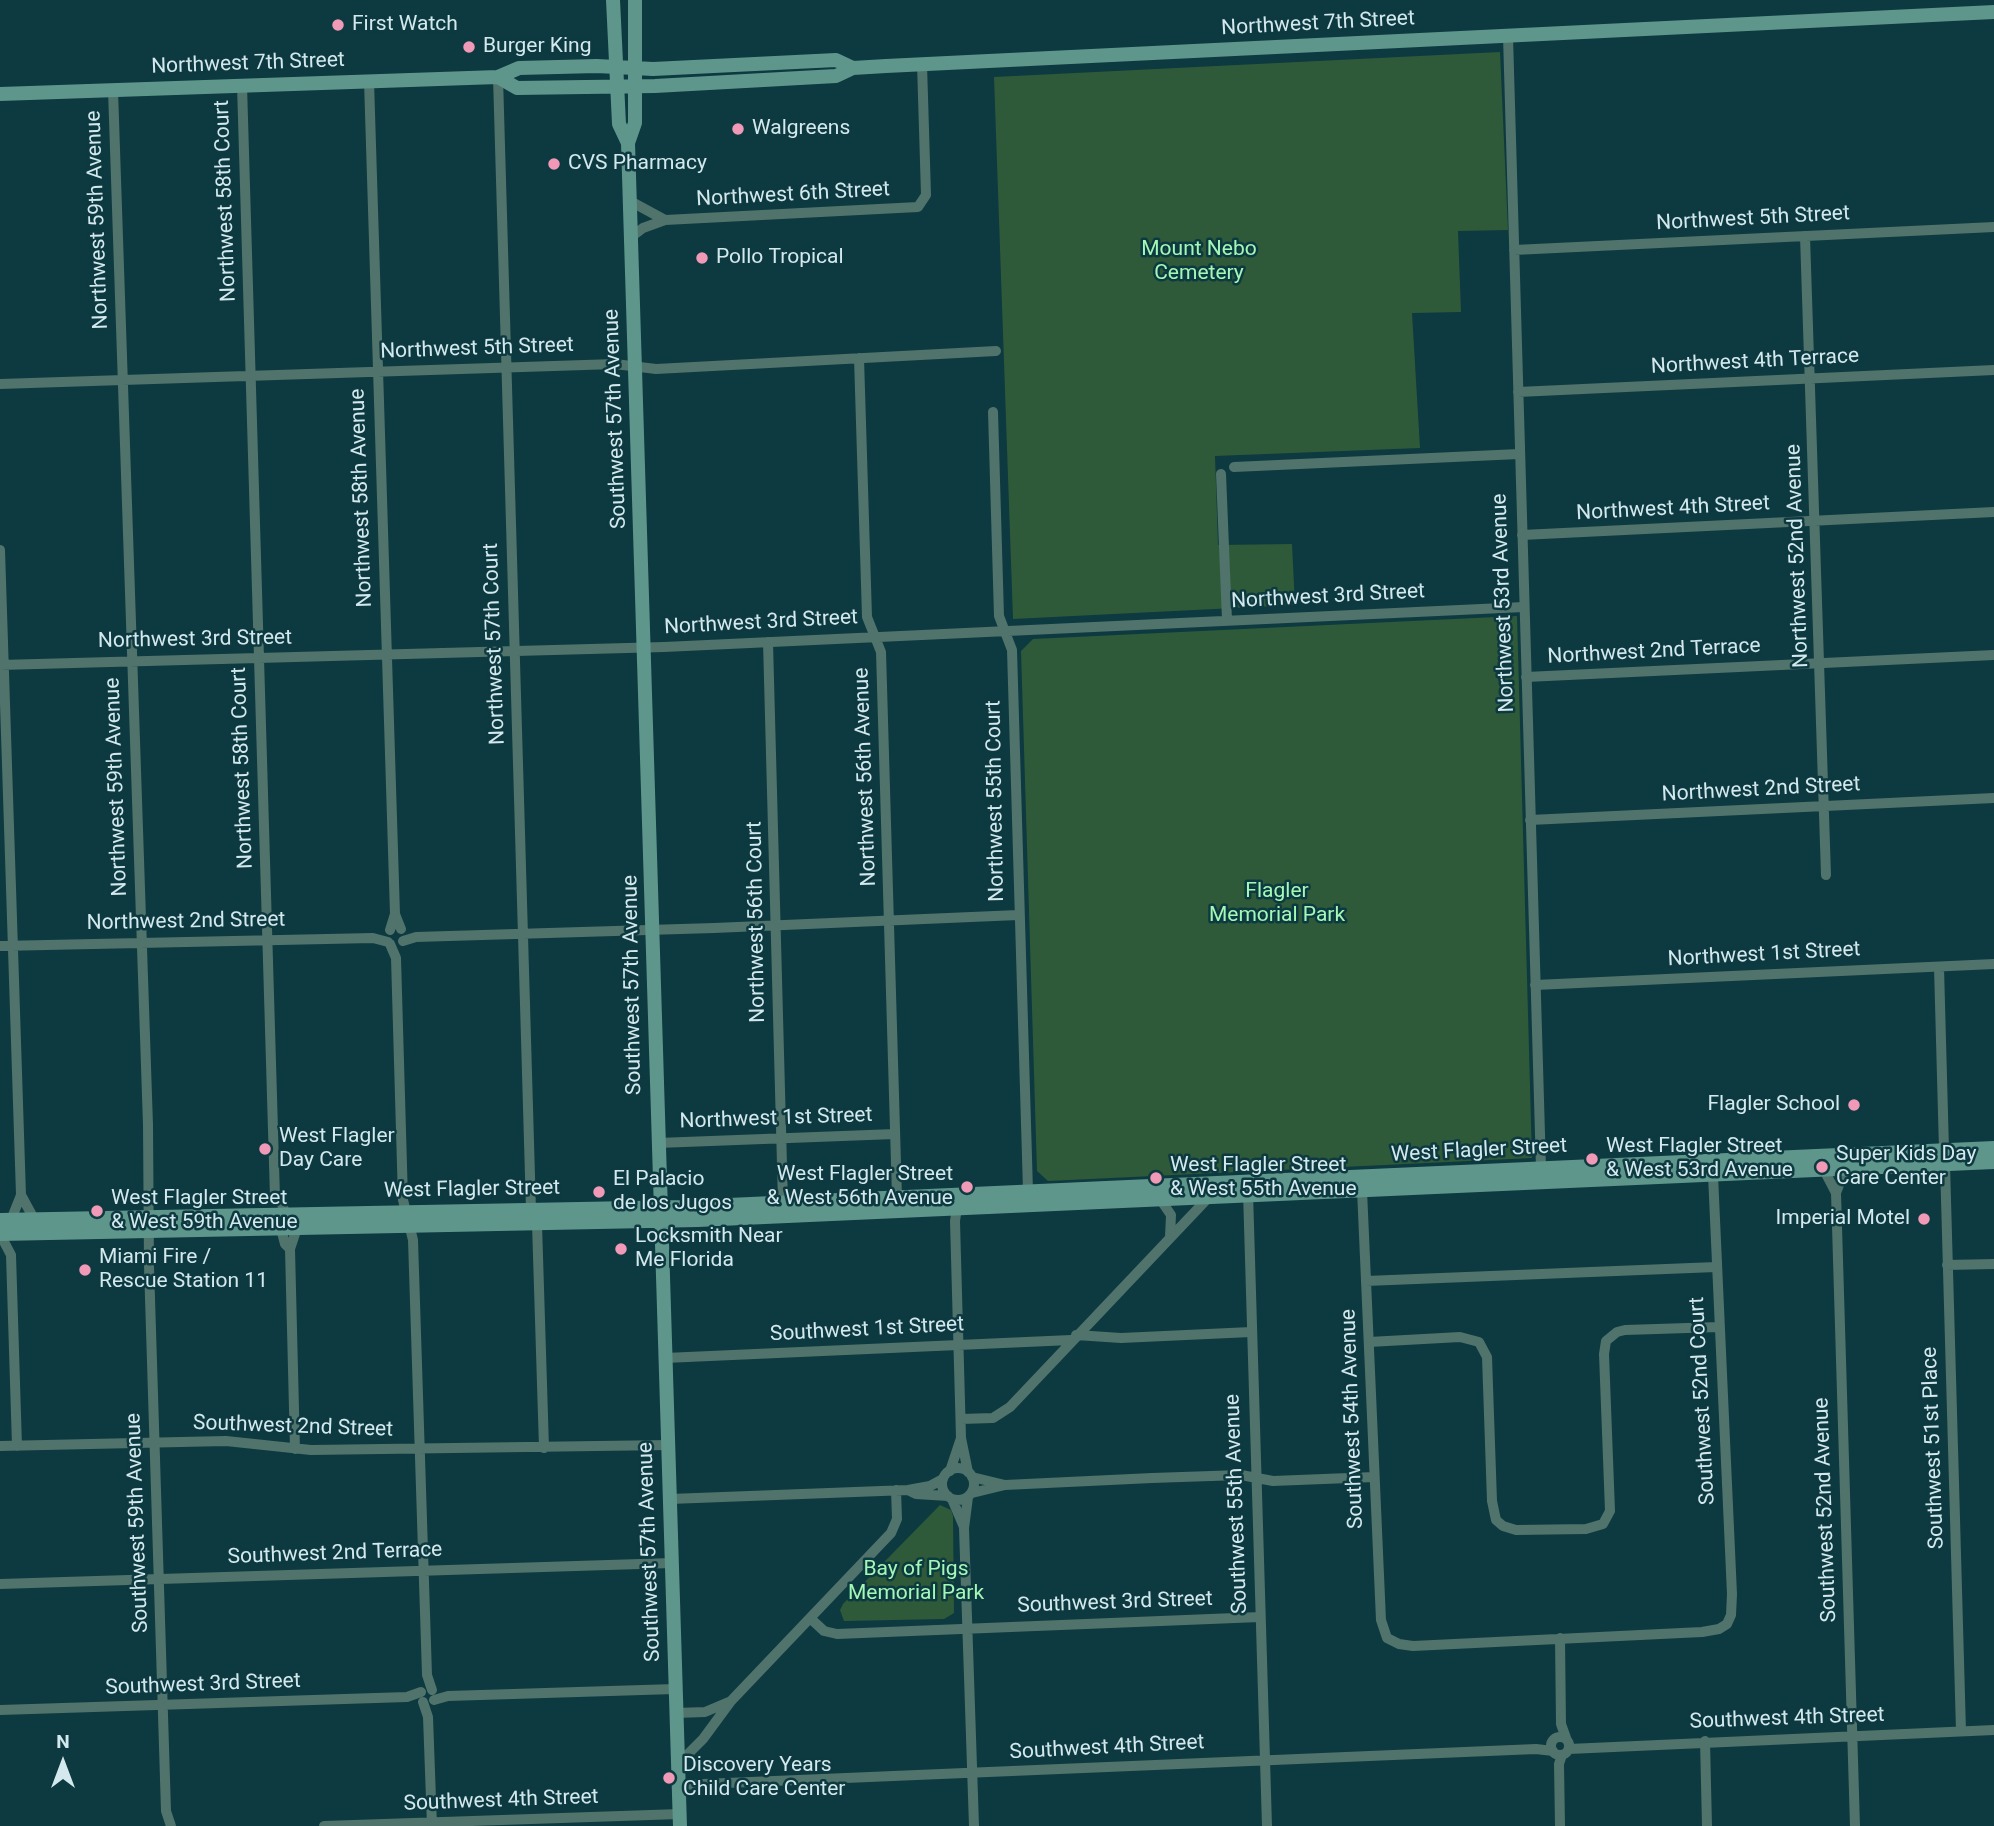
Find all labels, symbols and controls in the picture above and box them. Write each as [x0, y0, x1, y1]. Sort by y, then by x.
street label: Northwest 7th Street [1221, 6, 1415, 42]
place label: First Watch [352, 12, 458, 38]
marker: First Watch [330, 17, 346, 33]
place label: Burger King [483, 34, 592, 60]
marker: Burger King [461, 39, 477, 55]
street label: Northwest 7th Street [151, 48, 345, 80]
street label: Northwest 58th Court [210, 100, 242, 302]
street label: Northwest 59th Avenue [82, 110, 114, 330]
place label: Walgreens [752, 116, 850, 142]
marker: Walgreens [730, 121, 746, 137]
place label: CVS Pharmacy [568, 151, 707, 177]
marker: CVS Pharmacy [546, 156, 562, 172]
street label: Northwest 6th Street [696, 177, 890, 213]
street label: Northwest 5th Street [1656, 201, 1850, 237]
park label: Mount Nebo Cemetery [1141, 237, 1257, 287]
place label: Pollo Tropical [716, 245, 844, 271]
marker: Pollo Tropical [694, 250, 710, 266]
street label: Southwest 57th Avenue [600, 309, 632, 529]
street label: Northwest 5th Street [380, 333, 574, 365]
street label: Northwest 4th Terrace [1650, 344, 1860, 380]
street label: Northwest 58th Avenue [346, 388, 378, 608]
street label: Northwest 52nd Avenue [1782, 444, 1814, 668]
street label: Northwest 4th Street [1576, 491, 1770, 527]
street label: Northwest 53rd Avenue [1488, 493, 1520, 713]
street label: Northwest 57th Court [479, 543, 511, 745]
street label: Northwest 3rd Street [1230, 579, 1426, 615]
street label: Northwest 3rd Street [663, 605, 859, 641]
street label: Northwest 3rd Street [98, 626, 292, 654]
street label: Northwest 2nd Terrace [1547, 634, 1761, 670]
street label: Northwest 58th Court [227, 667, 259, 869]
street label: Northwest 56th Avenue [850, 667, 882, 887]
street label: Northwest 59th Avenue [101, 677, 133, 897]
street label: Northwest 55th Court [982, 700, 1010, 902]
street label: Northwest 2nd Street [1661, 772, 1861, 808]
street label: Northwest 56th Court [743, 821, 771, 1023]
street label: Southwest 57th Avenue [618, 875, 648, 1095]
park label: Flagler Memorial Park [1209, 879, 1345, 929]
street label: Northwest 2nd Street [86, 908, 286, 936]
street label: Northwest 1st Street [1667, 937, 1861, 973]
place label: Flagler School [1707, 1092, 1840, 1118]
marker: Flagler School [1846, 1097, 1862, 1113]
street label: Northwest 1st Street [679, 1103, 873, 1135]
place label: West Flagler Day Care [279, 1124, 395, 1174]
street label: West Flagler Street [1390, 1134, 1568, 1168]
place label: West Flagler Street & West 53rd Avenue [1606, 1134, 1793, 1184]
marker: West Flagler Day Care [257, 1141, 273, 1157]
place label: Super Kids Day Care Center [1836, 1142, 1976, 1192]
marker: West Flagler Street & West 53rd Avenue [1584, 1151, 1600, 1167]
place label: West Flagler Street & West 55th Avenue [1170, 1153, 1357, 1203]
marker: Super Kids Day Care Center [1814, 1159, 1830, 1175]
place label: West Flagler Street & West 56th Avenue [766, 1162, 953, 1212]
place label: El Palacio de los Jugos [613, 1167, 732, 1217]
marker: West Flagler Street & West 55th Avenue [1148, 1170, 1164, 1186]
street label: West Flagler Street [384, 1176, 560, 1204]
marker: West Flagler Street & West 56th Avenue [959, 1179, 975, 1195]
marker: El Palacio de los Jugos [591, 1184, 607, 1200]
place label: West Flagler Street & West 59th Avenue [111, 1186, 298, 1236]
marker: West Flagler Street & West 59th Avenue [89, 1203, 105, 1219]
place label: Imperial Motel [1776, 1206, 1910, 1232]
marker: Imperial Motel [1916, 1211, 1932, 1227]
place label: Locksmith Near Me Florida [635, 1224, 783, 1274]
marker: Locksmith Near Me Florida [613, 1241, 629, 1257]
place label: Miami Fire / Rescue Station 11 [99, 1245, 268, 1295]
marker: Miami Fire / Rescue Station 11 [77, 1262, 93, 1278]
street label: Southwest 52nd Court [1685, 1296, 1721, 1506]
street label: Southwest 54th Avenue [1337, 1309, 1369, 1529]
street label: Southwest 1st Street [769, 1312, 965, 1348]
street label: Southwest 51st Place [1918, 1346, 1950, 1550]
street label: Southwest 55th Avenue [1221, 1394, 1253, 1614]
street label: Southwest 52nd Avenue [1809, 1397, 1843, 1623]
street label: Southwest 2nd Street [193, 1411, 393, 1443]
street label: Southwest 59th Avenue [122, 1413, 154, 1633]
street label: Southwest 57th Avenue [634, 1442, 666, 1662]
street label: Southwest 2nd Terrace [227, 1538, 443, 1570]
park label: Bay of Pigs Memorial Park [848, 1557, 984, 1607]
street label: Southwest 3rd Street [1017, 1587, 1213, 1619]
street label: Southwest 3rd Street [105, 1669, 301, 1701]
street label: Southwest 4th Street [1689, 1703, 1885, 1735]
north arrow [28, 1728, 98, 1798]
text: N [56, 1730, 70, 1753]
street label: Southwest 4th Street [1009, 1730, 1205, 1766]
place label: Discovery Years Child Care Center [683, 1753, 845, 1803]
marker: Discovery Years Child Care Center [661, 1770, 677, 1786]
street label: Southwest 4th Street [403, 1785, 599, 1817]

